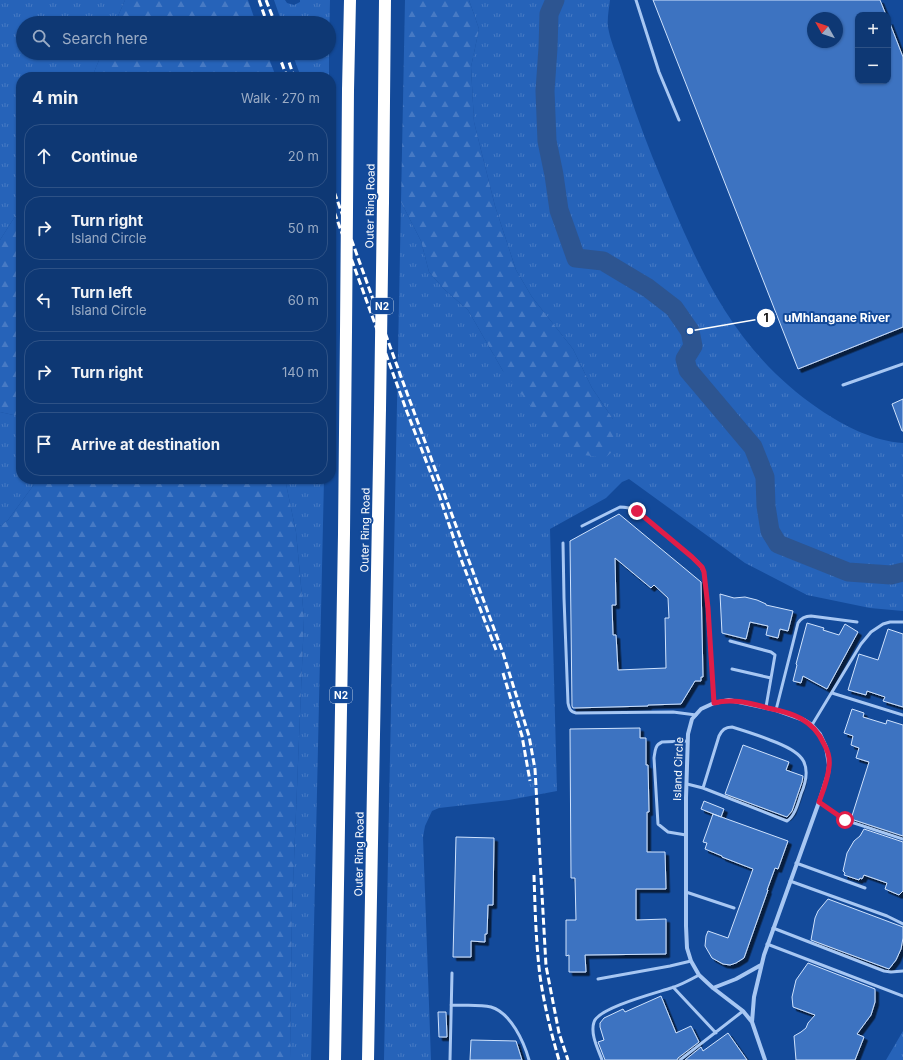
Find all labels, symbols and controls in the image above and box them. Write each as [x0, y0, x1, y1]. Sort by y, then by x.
north arrow [807, 12, 843, 48]
map controls [855, 12, 891, 84]
button: + [855, 12, 891, 48]
search box [16, 16, 336, 60]
icon: search [30, 27, 52, 49]
text: Search here [62, 29, 148, 48]
button: − [855, 48, 891, 84]
text: 4 min [32, 88, 78, 108]
text: Walk · 270 m [241, 90, 320, 106]
icon: ahead [33, 145, 55, 167]
text: Continue [71, 147, 138, 166]
text: 20 m [288, 148, 319, 164]
street label: Outer Ring Road [362, 164, 378, 248]
text: Turn right [71, 211, 143, 230]
icon: right [33, 217, 55, 239]
text: 50 m [288, 220, 319, 236]
text: Island Circle [71, 230, 147, 246]
text: Turn left [71, 283, 132, 302]
icon: left [33, 289, 55, 311]
text: 60 m [288, 292, 319, 308]
road number: N2 [371, 298, 393, 314]
text: Island Circle [71, 302, 147, 318]
callout: uMhlangane River [756, 306, 898, 330]
text: 1 [763, 310, 769, 325]
text: uMhlangane River [784, 310, 890, 325]
icon: right [33, 361, 55, 383]
text: Turn right [71, 363, 143, 382]
text: 140 m [282, 364, 319, 380]
icon: arrive [33, 433, 55, 455]
text: Arrive at destination [71, 435, 220, 454]
street label: Outer Ring Road [357, 488, 373, 572]
route end [628, 502, 646, 520]
road number: N2 [330, 687, 352, 703]
street label: Island Circle [670, 737, 686, 801]
route start [836, 811, 854, 829]
street label: Outer Ring Road [351, 812, 367, 896]

